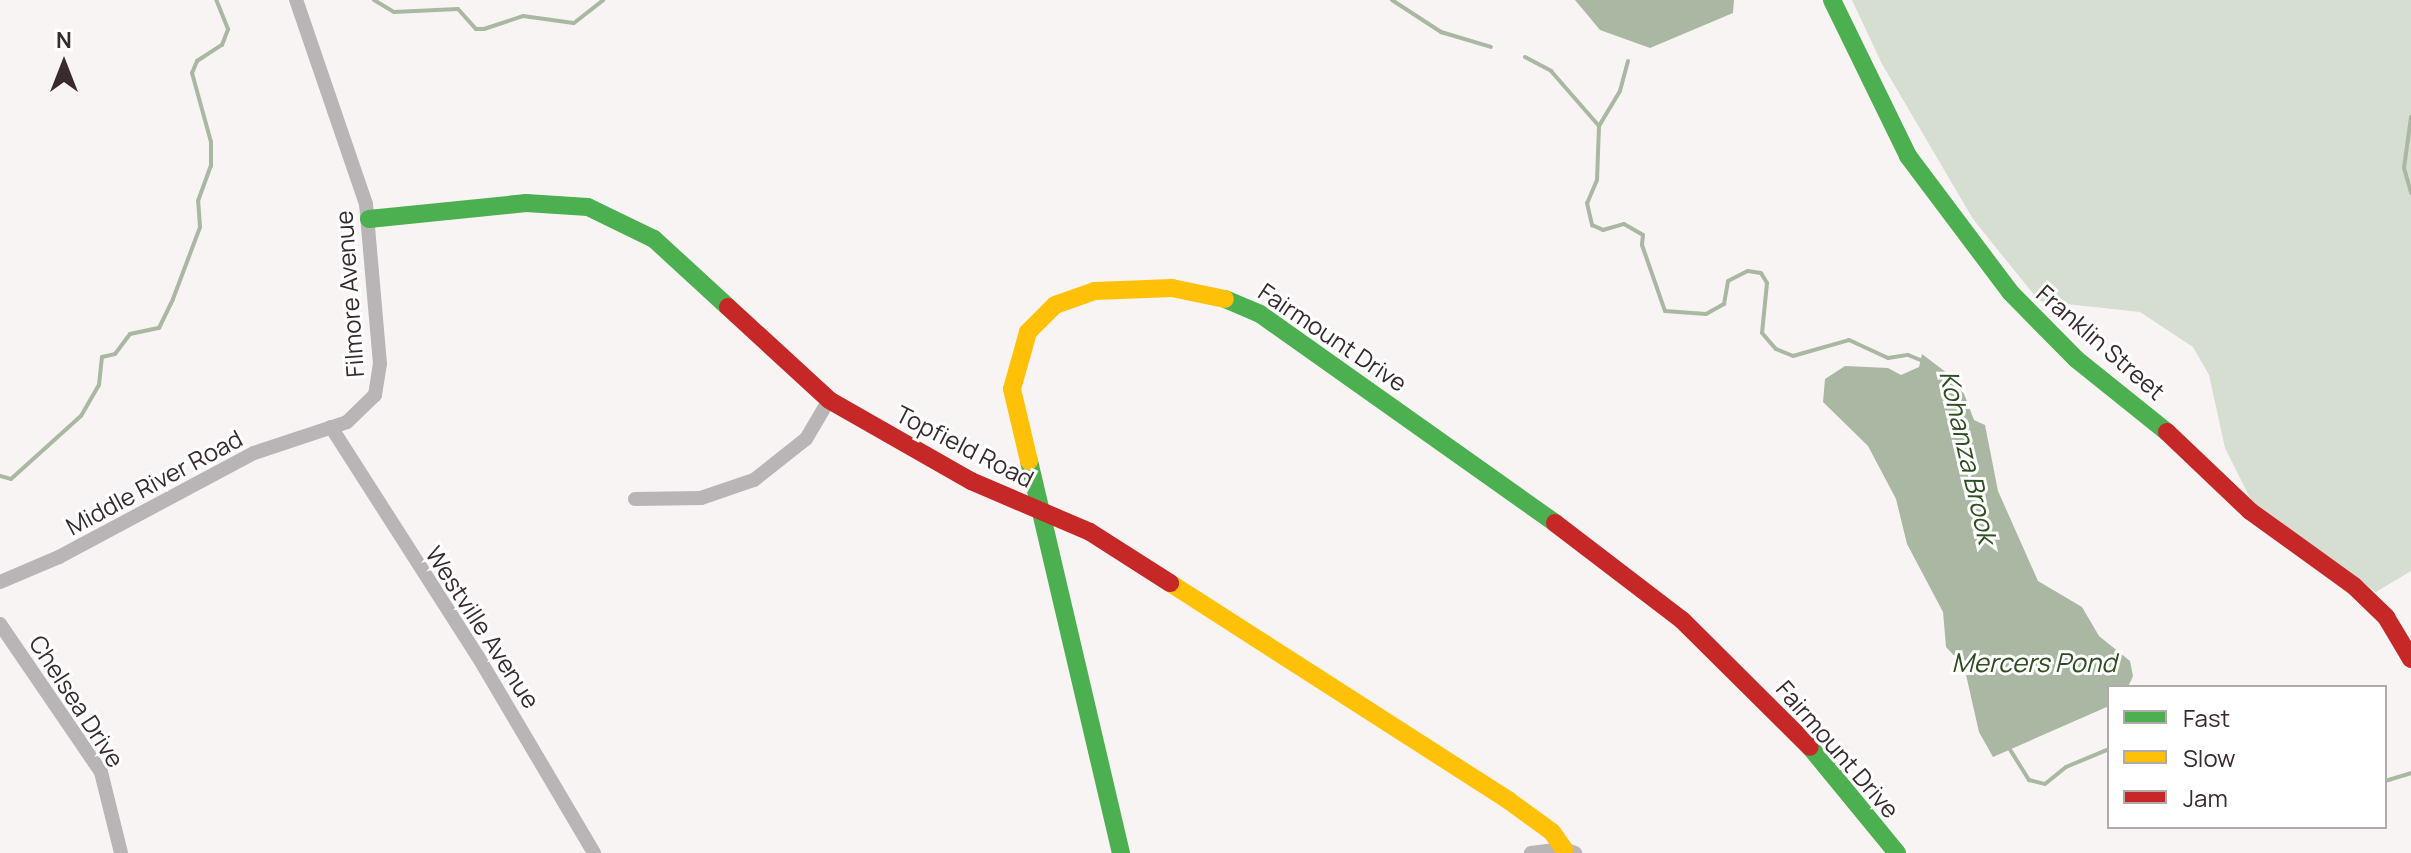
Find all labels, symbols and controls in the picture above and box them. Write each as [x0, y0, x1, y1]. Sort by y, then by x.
north arrow [24, 24, 104, 104]
text: N [56, 25, 72, 55]
street label: Filmore Avenue [329, 210, 369, 378]
street label: Fairmount Drive [1253, 277, 1413, 397]
street label: Franklin Street [2031, 278, 2171, 406]
water label: Kohanza Brook [1933, 368, 2003, 546]
street label: Topfield Road [891, 399, 1039, 493]
street label: Middle River Road [61, 423, 247, 541]
street label: Westville Avenue [420, 541, 546, 713]
street label: Chelsea Drive [24, 630, 130, 772]
water label: Mercers Pond [1952, 647, 2116, 679]
street label: Fairmount Drive [1770, 674, 1906, 824]
legend [2107, 685, 2387, 829]
text: Fast [2183, 701, 2230, 734]
text: Slow [2183, 741, 2236, 774]
text: Jam [2183, 781, 2228, 814]

